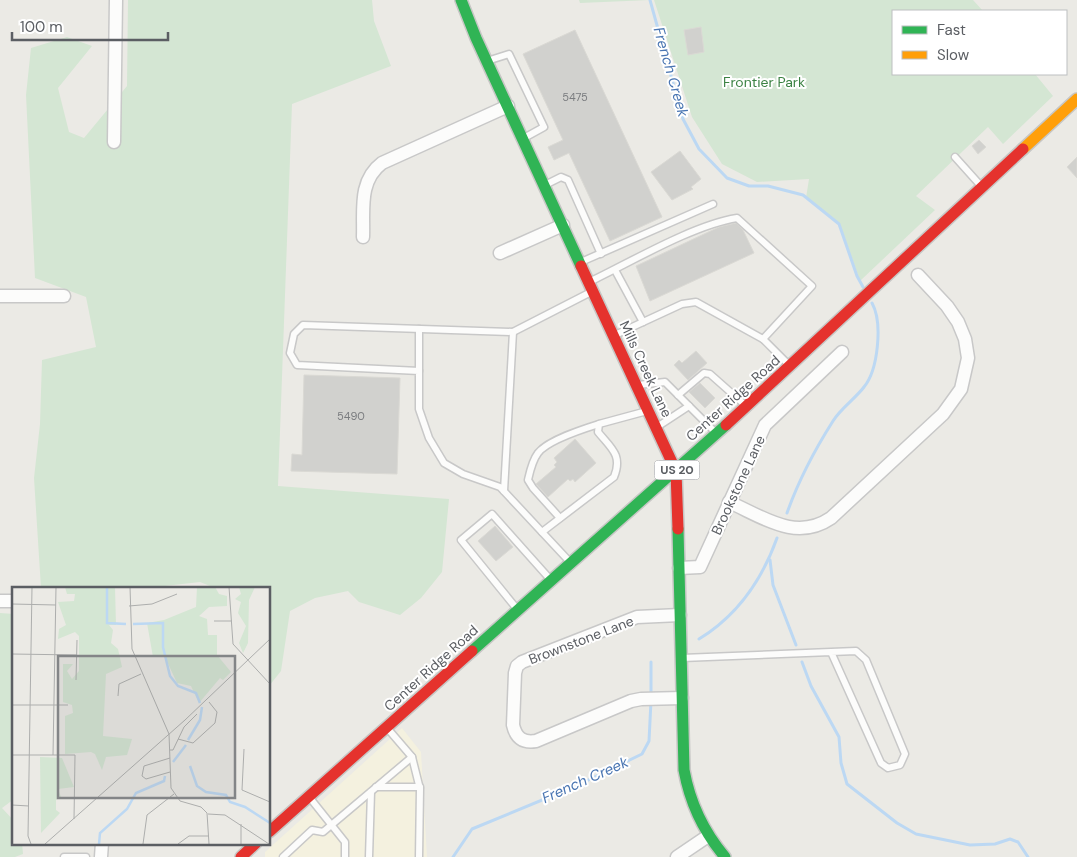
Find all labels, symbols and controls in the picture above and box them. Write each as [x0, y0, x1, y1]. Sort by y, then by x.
scale bar [12, 10, 169, 42]
legend [892, 10, 1067, 75]
text: 100 m [20, 17, 63, 37]
text: Fast [937, 20, 966, 40]
water label: French Creek [649, 25, 693, 120]
text: Slow [937, 45, 970, 65]
park label: Frontier Park [723, 73, 805, 91]
house number: 5475 [562, 90, 588, 104]
street label: Mills Creek Lane [616, 318, 676, 420]
street label: Center Ridge Road [682, 351, 784, 445]
house number: 5490 [337, 409, 365, 423]
street label: Brookstone Lane [707, 432, 769, 538]
road number: US 20 [654, 460, 700, 480]
inset map [12, 587, 270, 844]
street label: Brownstone Lane [526, 612, 636, 668]
street label: Center Ridge Road [380, 621, 482, 715]
water label: French Creek [539, 752, 632, 808]

